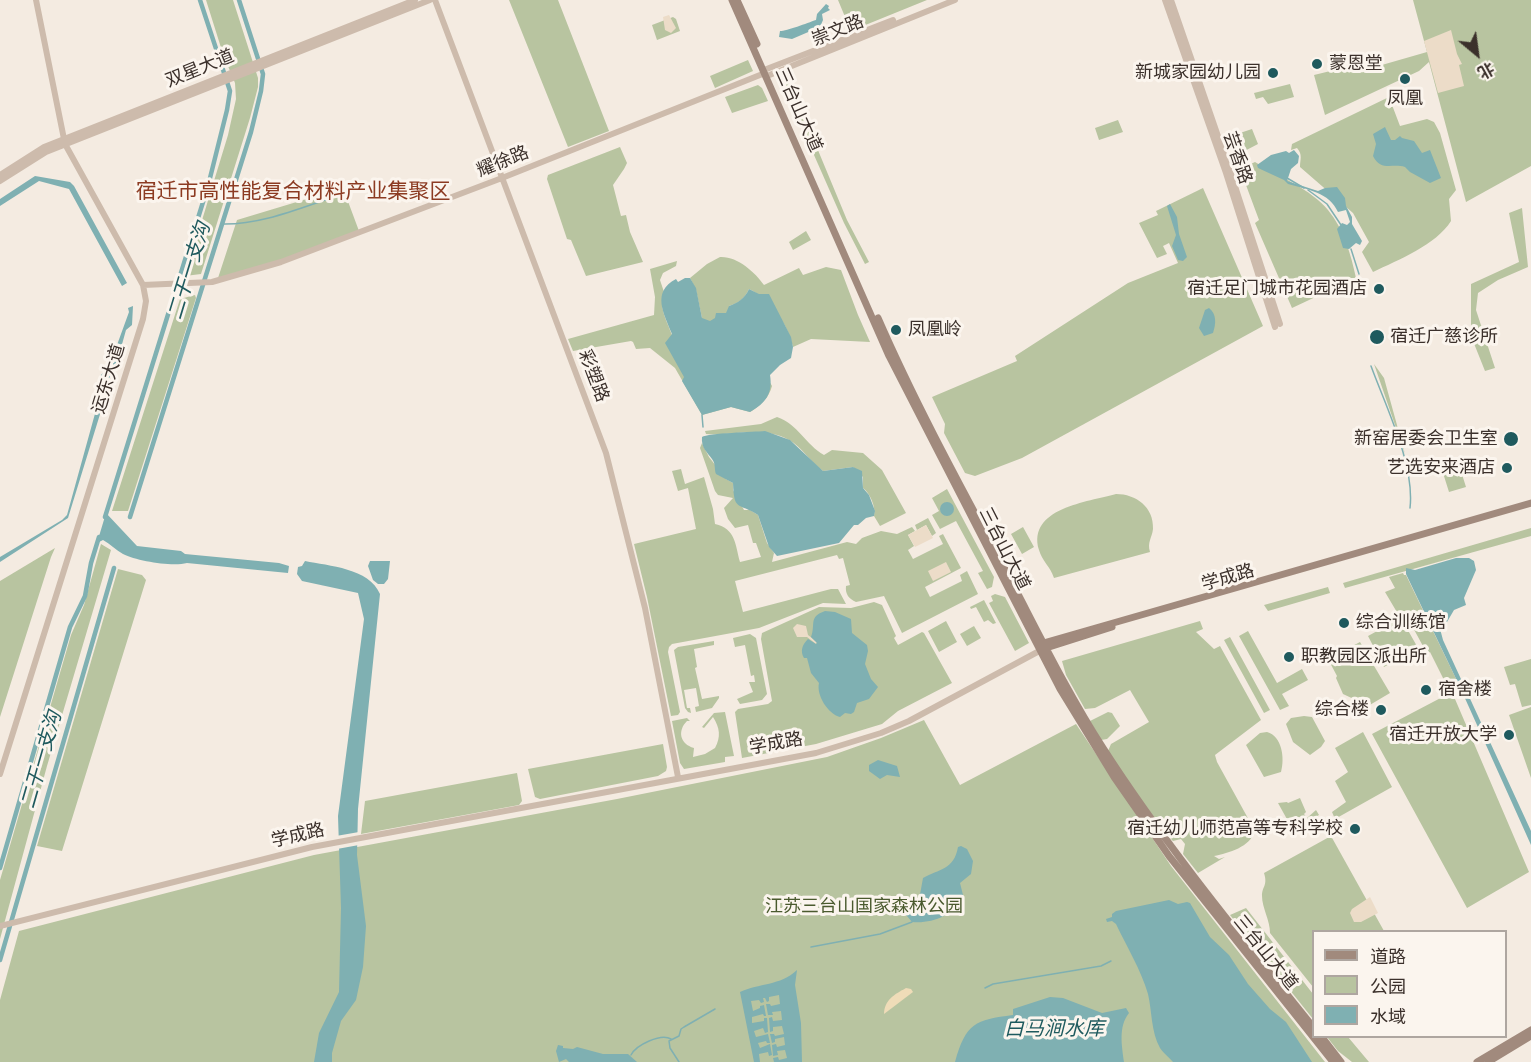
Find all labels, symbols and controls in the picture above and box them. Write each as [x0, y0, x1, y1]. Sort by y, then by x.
street label: 崇文路 [809, 11, 867, 51]
north arrow [1447, 24, 1507, 84]
street label: 双星大道 [163, 46, 237, 92]
place label: 蒙恩堂 [1329, 53, 1383, 75]
marker: 蒙恩堂 [1310, 57, 1324, 71]
text: 北 [1474, 57, 1498, 83]
place label: 新城家园幼儿园 [1135, 62, 1261, 84]
street label: 三台山大道 [770, 64, 826, 156]
marker: 新城家园幼儿园 [1266, 66, 1280, 80]
marker: 凤凰 [1398, 72, 1412, 86]
place label: 凤凰 [1387, 88, 1423, 110]
street label: 芸香路 [1218, 129, 1256, 187]
street label: 耀徐路 [474, 142, 532, 182]
district label: 宿迁市高性能复合材料产业集聚区 [136, 179, 450, 205]
water label: 二干一支沟 [164, 220, 216, 322]
place label: 宿迁足门城市花园酒店 [1187, 278, 1367, 300]
marker: 宿迁足门城市花园酒店 [1372, 282, 1386, 296]
place label: 凤凰岭 [908, 319, 962, 341]
marker: 凤凰岭 [889, 323, 903, 337]
place label: 宿迁广慈诊所 [1390, 326, 1498, 348]
marker: 宿迁广慈诊所 [1368, 328, 1386, 346]
street label: 运东大道 [88, 341, 130, 417]
street label: 彩塑路 [573, 347, 613, 405]
place label: 新窑居委会卫生室 [1354, 428, 1498, 450]
marker: 新窑居委会卫生室 [1502, 430, 1520, 448]
place label: 艺选安来酒店 [1387, 457, 1495, 479]
marker: 艺选安来酒店 [1500, 461, 1514, 475]
street label: 三台山大道 [974, 504, 1034, 594]
street label: 学成路 [1199, 560, 1257, 596]
place label: 综合训练馆 [1356, 612, 1446, 634]
marker: 综合训练馆 [1337, 616, 1351, 630]
place label: 职教园区派出所 [1301, 646, 1427, 668]
marker: 职教园区派出所 [1282, 650, 1296, 664]
place label: 宿舍楼 [1438, 679, 1492, 701]
marker: 宿舍楼 [1419, 683, 1433, 697]
place label: 综合楼 [1315, 699, 1369, 721]
marker: 综合楼 [1374, 703, 1388, 717]
water label: 二干一支沟 [17, 709, 67, 811]
place label: 宿迁开放大学 [1389, 724, 1497, 746]
marker: 宿迁开放大学 [1502, 728, 1516, 742]
street label: 学成路 [748, 729, 804, 759]
place label: 宿迁幼儿师范高等专科学校 [1127, 818, 1343, 840]
street label: 学成路 [269, 819, 327, 853]
marker: 宿迁幼儿师范高等专科学校 [1348, 822, 1362, 836]
park label: 江苏三台山国家森林公园 [765, 896, 963, 918]
street label: 三台山大道 [1228, 911, 1302, 995]
legend [1312, 930, 1507, 1038]
text: 道路 [1370, 945, 1406, 968]
text: 公园 [1370, 975, 1406, 998]
text: 水域 [1370, 1005, 1406, 1028]
water label: 白马涧水库 [1004, 1018, 1104, 1042]

